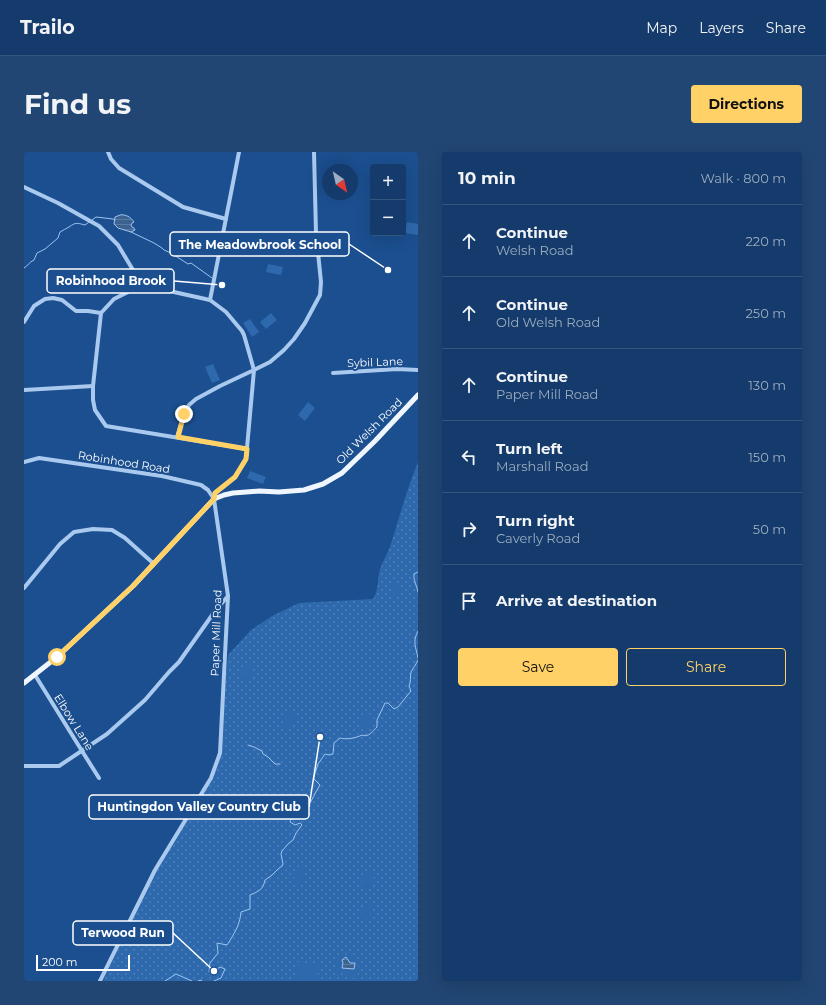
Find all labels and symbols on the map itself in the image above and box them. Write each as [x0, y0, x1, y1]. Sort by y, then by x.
north arrow [322, 164, 358, 200]
callout: The Meadowbrook School [170, 232, 349, 256]
text: The Meadowbrook School [179, 237, 341, 252]
callout: Robinhood Brook [47, 269, 174, 293]
text: Robinhood Brook [56, 273, 166, 288]
street label: Sybil Lane [347, 354, 404, 370]
street label: Old Welsh Road [333, 395, 405, 467]
route end [175, 405, 193, 423]
street label: Robinhood Road [77, 448, 171, 476]
street label: Paper Mill Road [207, 589, 225, 677]
route start [48, 648, 66, 666]
street label: Elbow Lane [51, 691, 97, 753]
callout: Huntingdon Valley Country Club [89, 795, 309, 819]
text: Huntingdon Valley Country Club [97, 799, 301, 814]
callout: Terwood Run [73, 921, 173, 945]
text: Terwood Run [81, 925, 165, 940]
scale bar [36, 953, 130, 972]

